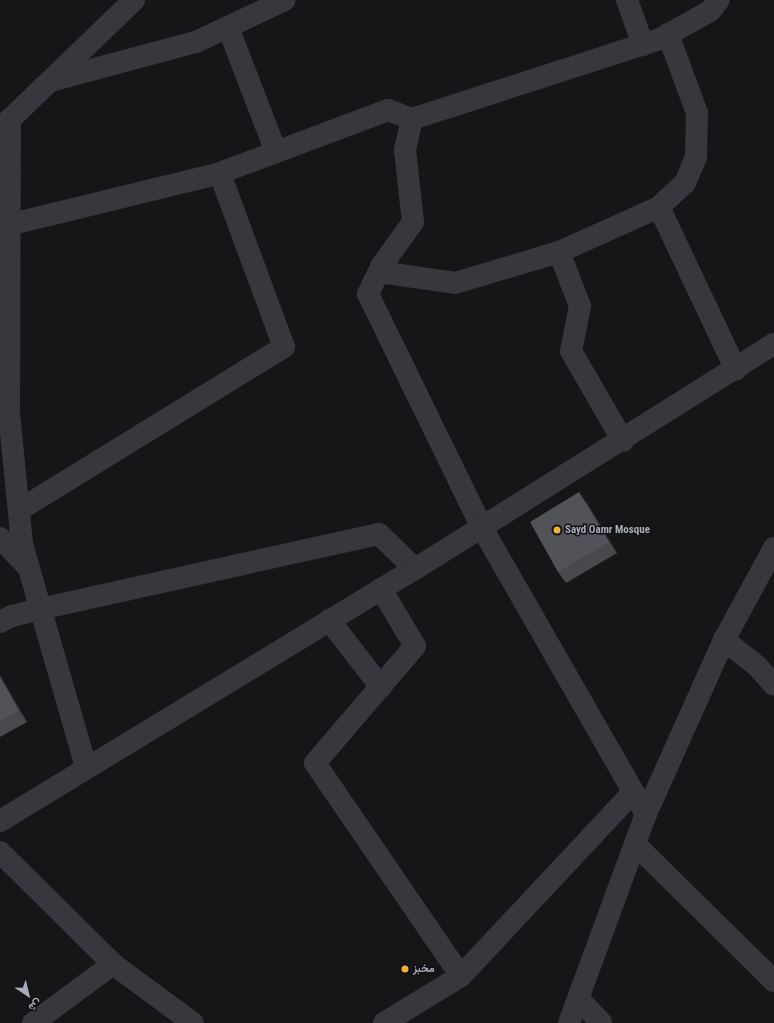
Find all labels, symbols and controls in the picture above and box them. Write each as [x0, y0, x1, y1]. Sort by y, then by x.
place label: Sayd Oamr Mosque [565, 523, 650, 537]
marker: Sayd Oamr Mosque [552, 525, 562, 535]
place label: مخبز [413, 962, 435, 976]
marker: مخبز [400, 964, 410, 974]
north arrow [8, 975, 48, 1015]
text: ش [26, 996, 44, 1014]

